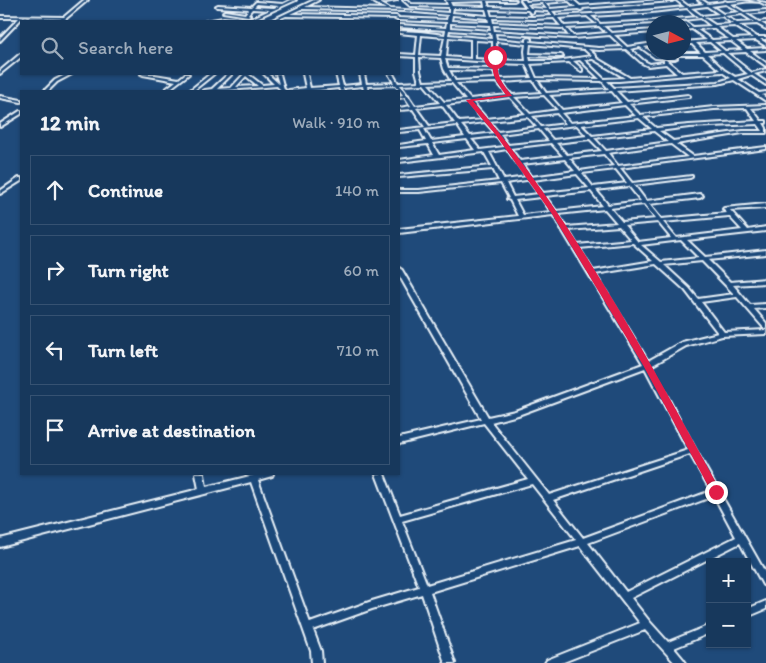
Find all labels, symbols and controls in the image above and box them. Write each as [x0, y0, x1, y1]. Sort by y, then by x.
north arrow [646, 15, 691, 60]
search box [20, 20, 400, 75]
icon: search [38, 34, 66, 62]
text: Search here [78, 36, 173, 59]
route start [484, 46, 507, 69]
text: 12 min [40, 110, 100, 135]
text: Walk · 910 m [292, 113, 380, 132]
icon: ahead [41, 176, 69, 204]
text: Continue [88, 179, 163, 202]
text: 140 m [335, 181, 379, 200]
icon: right [41, 256, 69, 284]
text: Turn right [88, 259, 169, 282]
text: 60 m [344, 261, 379, 280]
icon: left [41, 336, 69, 364]
text: Turn left [88, 339, 158, 362]
text: 710 m [337, 341, 379, 360]
icon: arrive [41, 416, 69, 444]
text: Arrive at destination [88, 419, 255, 442]
route end [705, 481, 728, 504]
map controls [706, 558, 751, 648]
button: + [706, 558, 751, 603]
button: − [706, 603, 751, 648]

